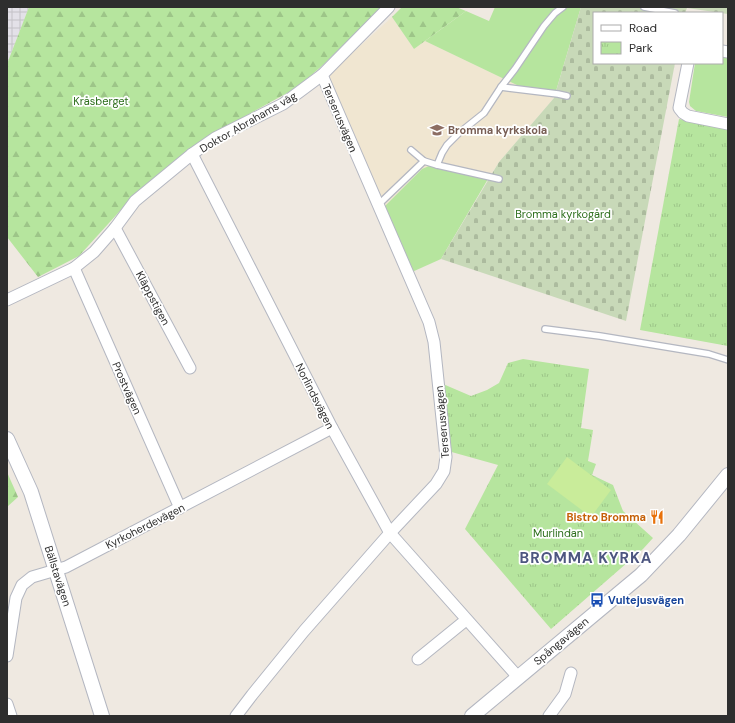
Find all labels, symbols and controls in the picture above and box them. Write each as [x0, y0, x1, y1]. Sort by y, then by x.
legend [593, 12, 723, 64]
text: Road [629, 20, 657, 36]
text: Park [629, 40, 653, 56]
street label: Terserusvägen [319, 82, 361, 154]
street label: Doktor Abrahams väg [197, 88, 299, 156]
park label: Kråsberget [73, 94, 129, 108]
school or university icon: Bromma kyrkskola [429, 122, 445, 138]
place label: Bromma kyrkskola [448, 123, 547, 137]
park label: Bromma kyrkogård [515, 207, 611, 221]
street label: Kläppstigen [133, 269, 173, 327]
street label: Prostvägen [109, 359, 145, 417]
street label: Norlindsvägen [292, 361, 338, 431]
street label: Terserusvägen [432, 385, 452, 459]
street label: Kyrkoherdevägen [103, 500, 187, 552]
restaurant icon: Bistro Bromma [649, 509, 665, 525]
place label: Bistro Bromma [567, 510, 646, 524]
park label: Murlindan [533, 526, 583, 540]
street label: Bällstavägen [42, 544, 74, 608]
district label: BROMMA KYRKA [520, 548, 652, 568]
bus stop icon: Vultejusvägen [589, 592, 605, 608]
place label: Vultejusvägen [608, 593, 684, 607]
street label: Spångavägen [531, 614, 591, 668]

